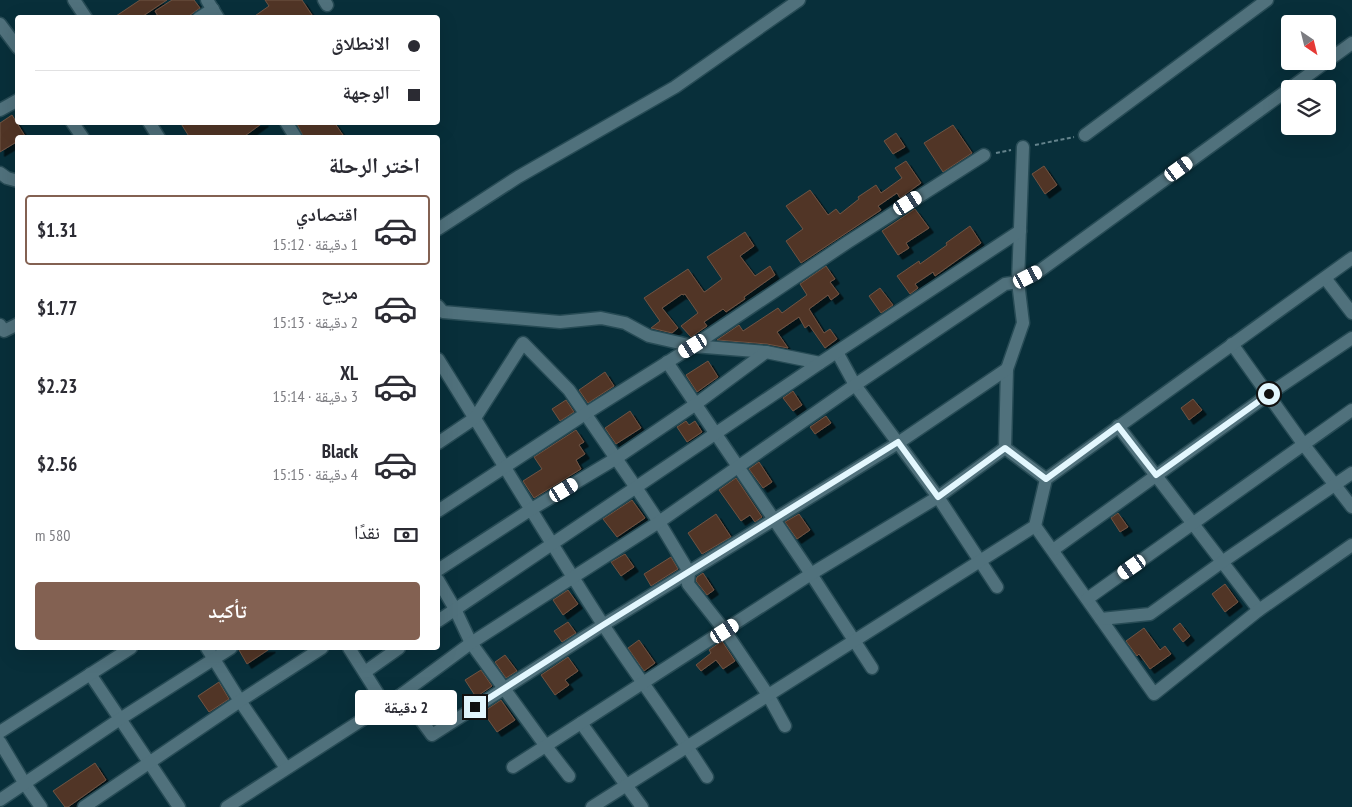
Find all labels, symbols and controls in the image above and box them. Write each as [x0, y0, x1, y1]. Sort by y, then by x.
north arrow [1281, 15, 1336, 70]
map controls [1281, 15, 1336, 135]
text: الانطلاق [331, 31, 390, 55]
text: الوجهة [342, 80, 390, 104]
button: layers [1281, 80, 1336, 135]
text: اختر الرحلة [329, 151, 420, 179]
car [1162, 154, 1195, 184]
car [891, 189, 924, 217]
text: اقتصادي [296, 202, 358, 226]
icon: car [373, 208, 418, 253]
text: $1.31 [37, 218, 77, 242]
text: 1 دقيقة · 15:12 [273, 234, 358, 254]
car [1011, 264, 1044, 290]
text: مريح [321, 280, 358, 304]
icon: car [373, 286, 418, 331]
text: $1.77 [37, 296, 77, 320]
text: 2 دقيقة · 15:13 [273, 312, 358, 332]
car [676, 332, 709, 360]
text: XL [340, 361, 358, 385]
icon: car [373, 364, 418, 409]
text: $2.23 [37, 374, 77, 398]
route start [1258, 383, 1280, 405]
text: 3 دقيقة · 15:14 [273, 386, 358, 406]
text: Black [322, 439, 358, 463]
icon: car [373, 442, 418, 487]
text: $2.56 [37, 452, 77, 476]
text: 4 دقيقة · 15:15 [273, 464, 358, 484]
car [547, 476, 580, 504]
text: نقدًا [354, 520, 380, 544]
icon: cash [392, 521, 420, 549]
text: 580 m [35, 525, 70, 545]
car [1115, 552, 1148, 582]
button: تأكيد [35, 582, 420, 640]
car [708, 617, 741, 645]
callout: 2 دقيقة [355, 690, 458, 724]
route end [464, 696, 486, 718]
text: 2 دقيقة [384, 697, 428, 717]

